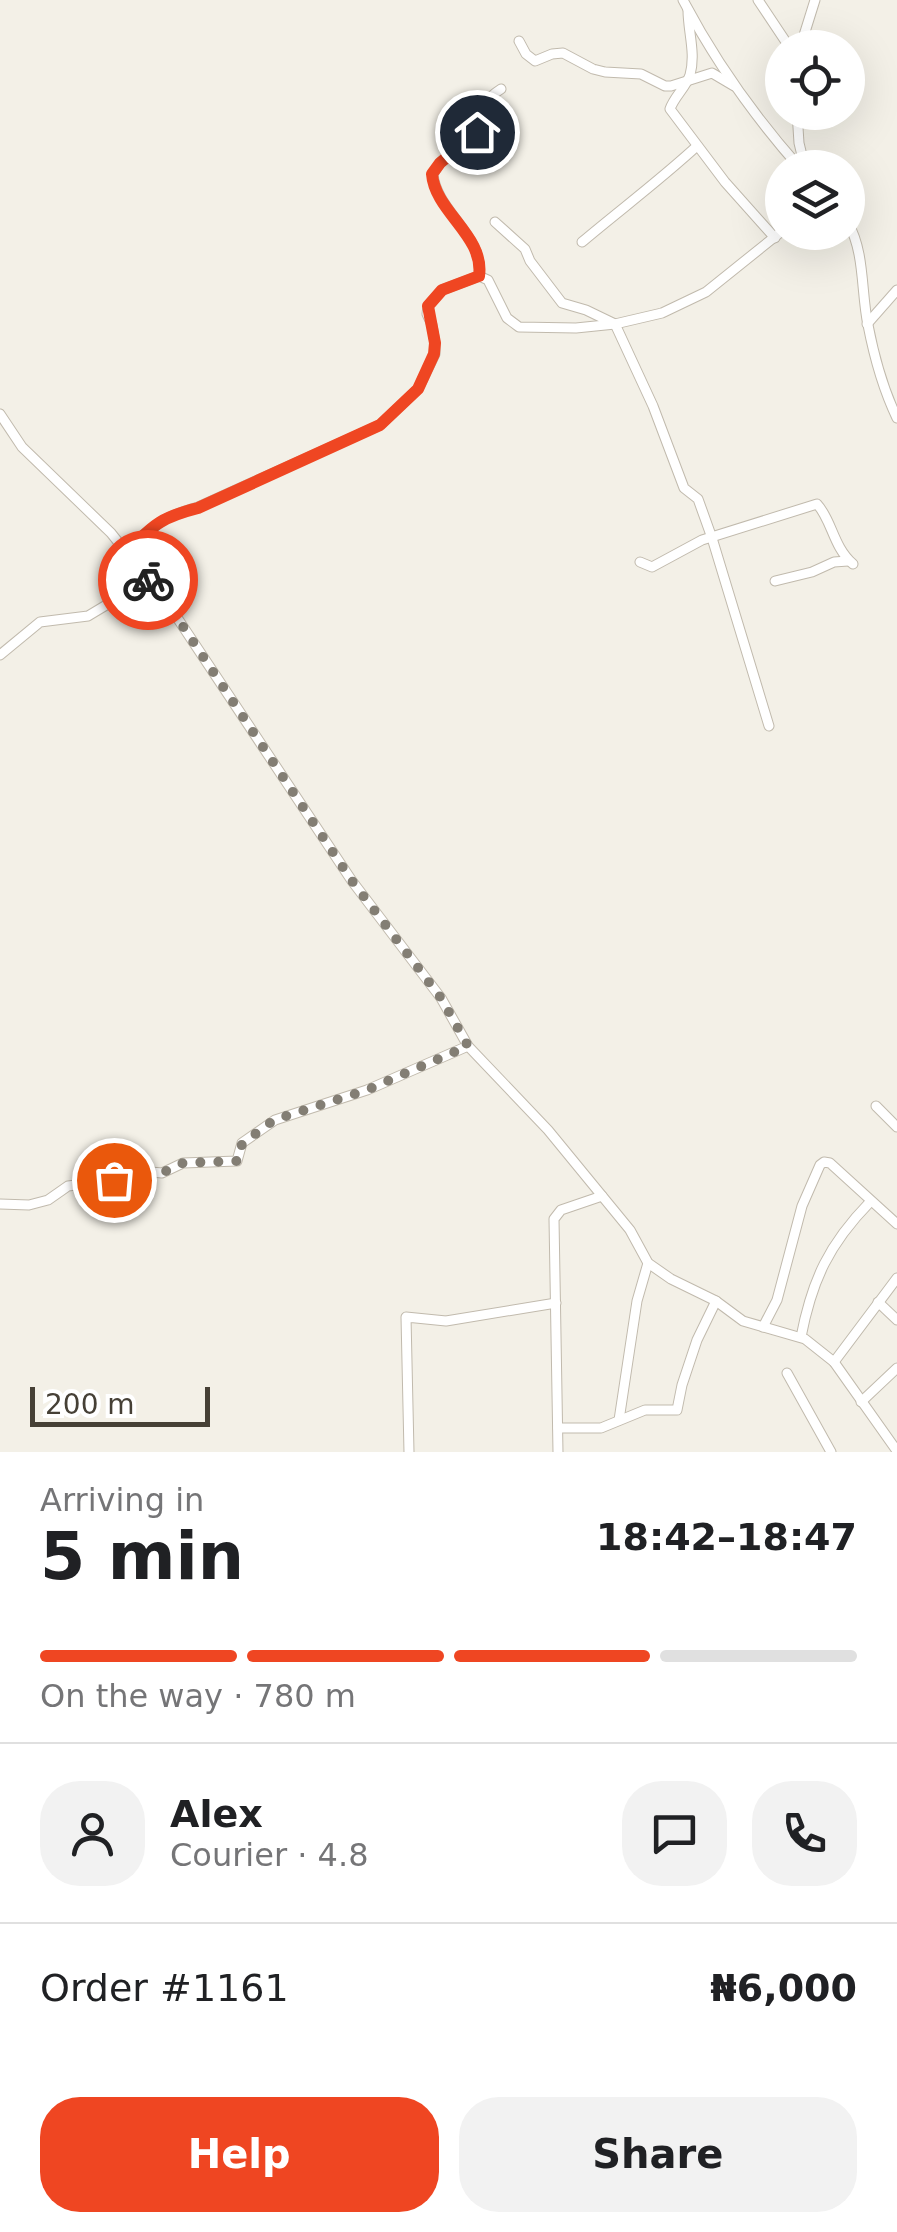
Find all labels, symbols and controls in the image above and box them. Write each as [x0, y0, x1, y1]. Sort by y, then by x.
map controls [765, 30, 865, 250]
button: locate [765, 30, 865, 130]
pin [435, 90, 520, 175]
icon: home [450, 105, 505, 160]
button: layers [765, 150, 865, 250]
courier [98, 530, 198, 630]
icon: bike [121, 553, 176, 608]
pin [72, 1138, 157, 1223]
icon: bag [87, 1153, 142, 1208]
scale bar [30, 1382, 210, 1426]
text: 200 m [45, 1388, 135, 1421]
text: Arriving in [40, 1481, 204, 1519]
text: 18:42–18:47 [596, 1515, 857, 1559]
text: 5 min [40, 1519, 244, 1594]
text: On the way · 780 m [40, 1677, 356, 1715]
button: person [40, 1781, 145, 1886]
button: chat [622, 1781, 727, 1886]
button: phone [752, 1781, 857, 1886]
text: Alex [170, 1792, 263, 1836]
text: Courier · 4.8 [170, 1836, 369, 1874]
text: Order #1161 [40, 1966, 289, 2010]
text: ₦6,000 [710, 1966, 857, 2010]
button: Help [40, 2097, 439, 2212]
button: Share [459, 2097, 857, 2212]

